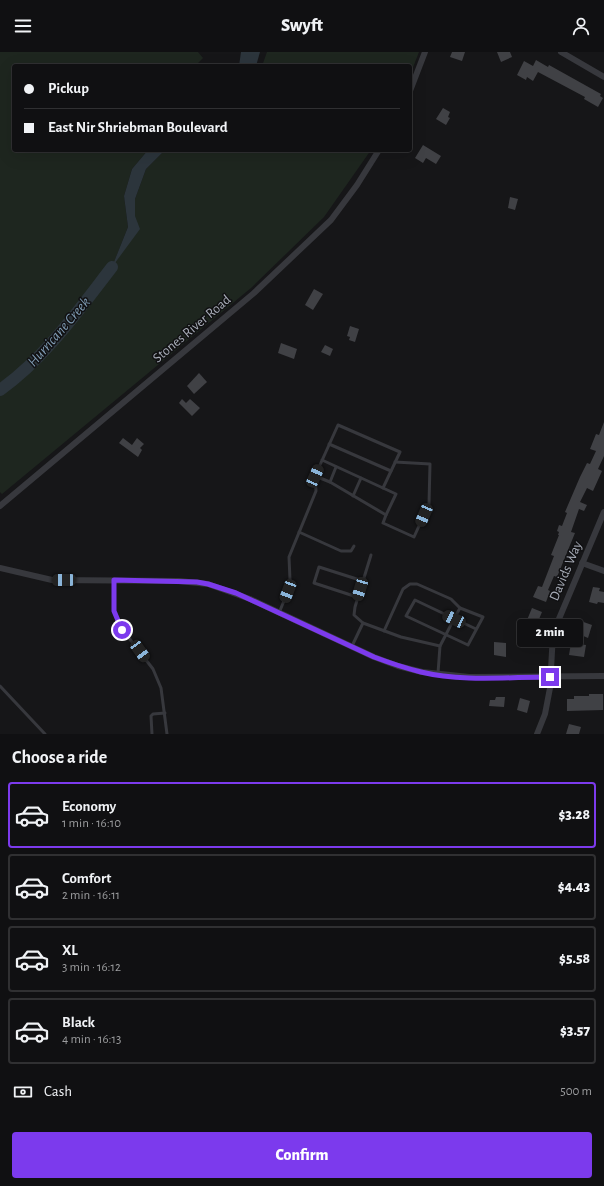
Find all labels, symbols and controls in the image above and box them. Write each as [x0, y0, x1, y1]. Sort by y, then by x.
icon: menu [12, 15, 34, 37]
icon: person [570, 15, 592, 37]
text: Swyft [281, 17, 323, 35]
text: Pickup [48, 81, 89, 96]
text: East Nir Shriebman Boulevard [48, 120, 228, 135]
street label: Stones River Road [150, 293, 234, 365]
water label: Hurricane Creek [25, 294, 93, 370]
car [305, 463, 325, 489]
car [414, 502, 434, 528]
street label: Davids Way [547, 539, 585, 603]
car [52, 574, 76, 586]
car [351, 576, 369, 602]
car [278, 578, 298, 604]
car [441, 608, 467, 630]
callout: 2 min [517, 619, 583, 647]
route start [113, 621, 131, 639]
text: 2 min [535, 626, 565, 639]
car [128, 638, 152, 664]
route end [541, 668, 559, 686]
text: Choose a ride [12, 749, 107, 767]
icon: car [14, 797, 50, 833]
text: Economy [62, 799, 116, 814]
text: $3.28 [558, 807, 590, 822]
text: 1 min · 16:10 [62, 817, 121, 830]
icon: car [14, 869, 50, 905]
text: Comfort [62, 871, 111, 886]
text: $4.43 [558, 879, 590, 894]
text: 2 min · 16:11 [62, 889, 120, 902]
icon: car [14, 941, 50, 977]
text: XL [62, 943, 78, 958]
text: $5.58 [559, 951, 590, 966]
text: 3 min · 16:12 [62, 961, 121, 974]
icon: car [14, 1013, 50, 1049]
text: Black [62, 1015, 95, 1030]
text: $3.57 [560, 1023, 590, 1038]
text: 4 min · 16:13 [62, 1033, 121, 1046]
icon: cash [12, 1081, 34, 1103]
text: Cash [44, 1084, 72, 1099]
text: 500 m [560, 1085, 592, 1098]
button: Confirm [12, 1132, 592, 1178]

